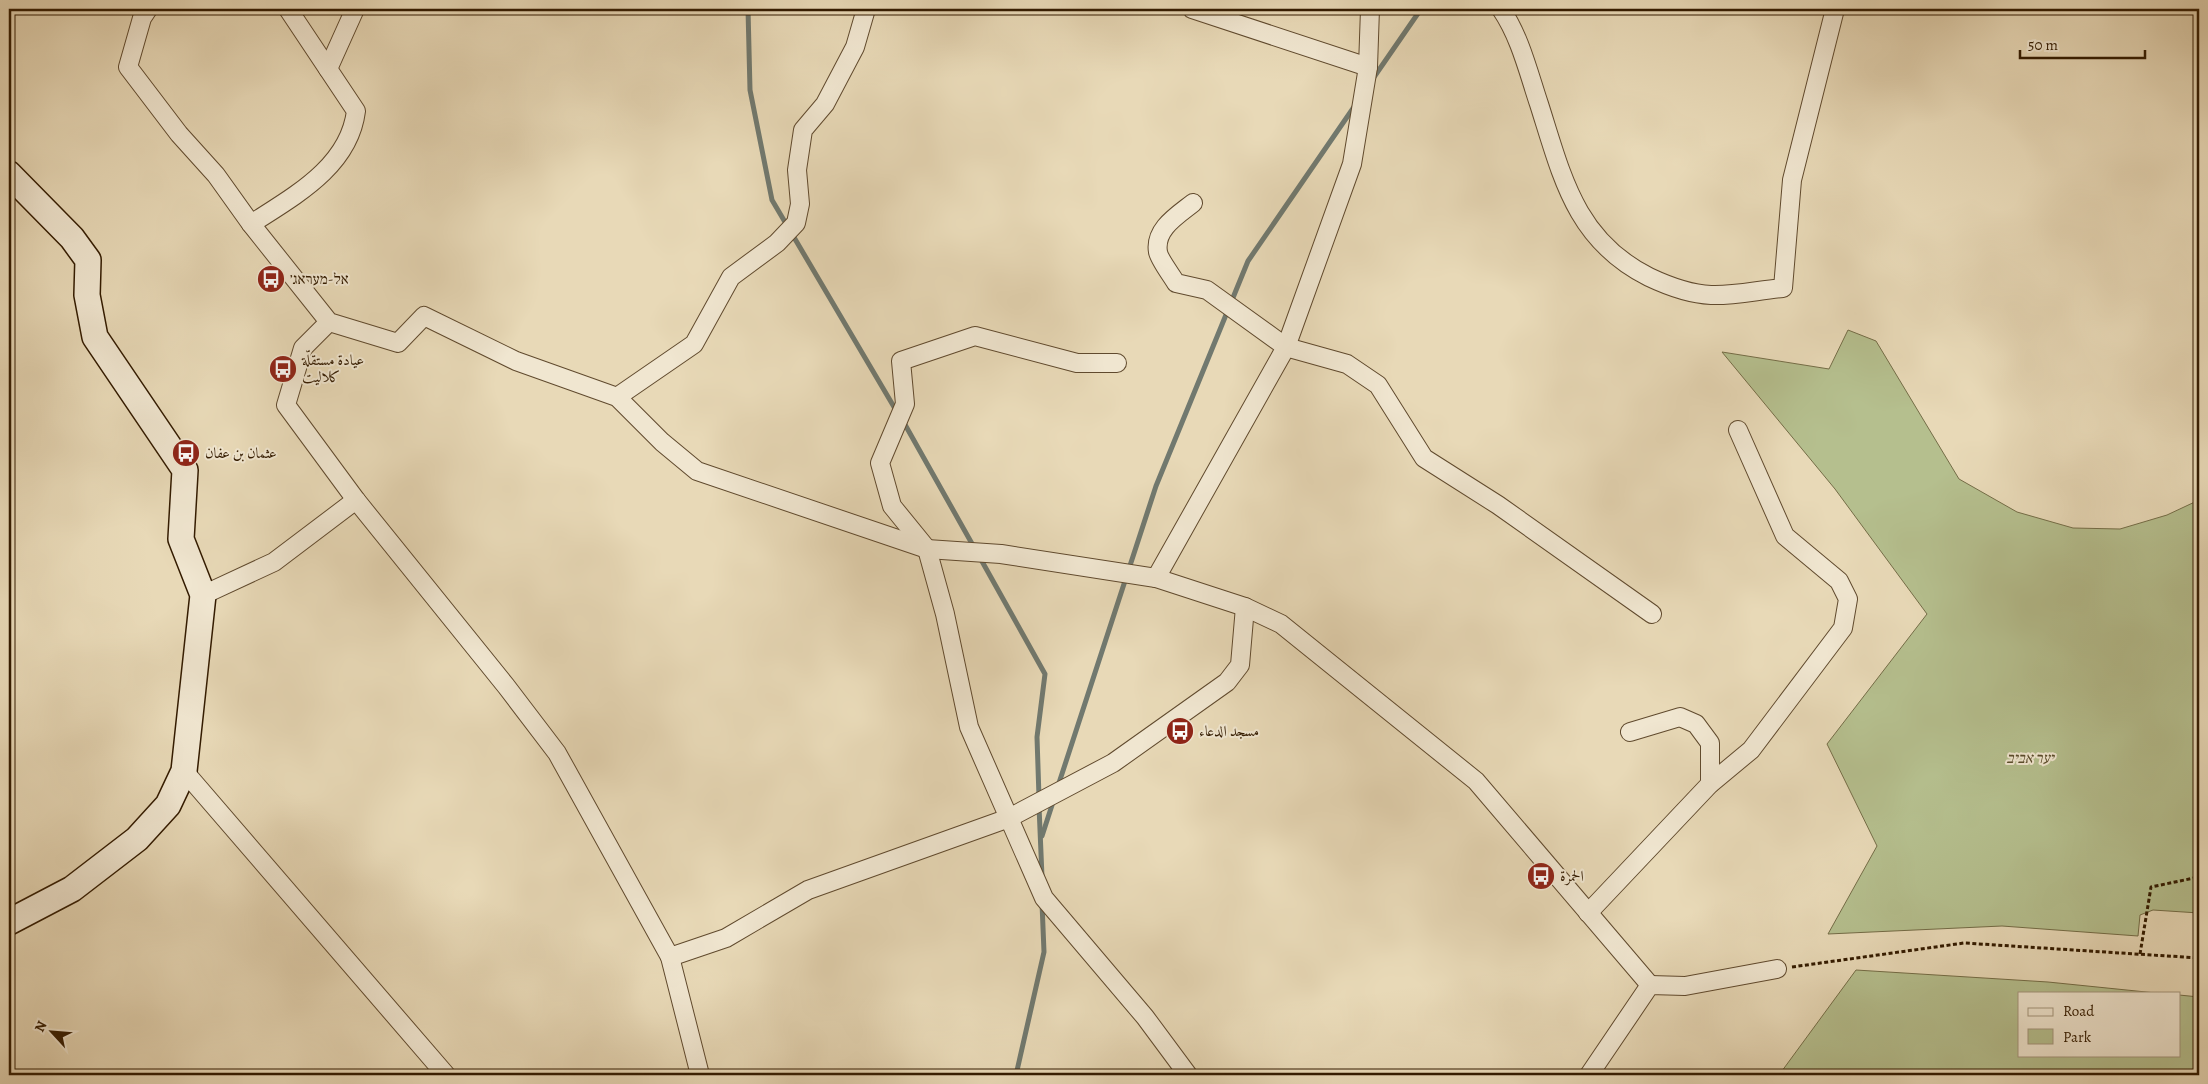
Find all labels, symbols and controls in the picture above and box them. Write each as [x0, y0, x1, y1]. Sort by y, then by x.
scale bar [2020, 28, 2146, 60]
text: 50 m [2028, 35, 2058, 55]
bus stop icon: אל-מעראג׳ [256, 264, 286, 294]
place label: אל-מעראג׳ [290, 269, 349, 289]
place label: عيادة مستقلّة كلاليت [301, 349, 364, 387]
bus stop icon: عيادة مستقلّة كلاليت [268, 354, 298, 384]
bus stop icon: عثمان بن عفان [171, 438, 201, 468]
place label: عثمان بن عفان [205, 443, 277, 463]
bus stop icon: مسجد الدعاء [1165, 716, 1195, 746]
place label: مسجد الدعاء [1199, 721, 1259, 741]
park label: יער אביב [2006, 748, 2056, 768]
bus stop icon: الحمرة [1526, 861, 1556, 891]
place label: الحمرة [1560, 866, 1584, 886]
legend [2018, 992, 2180, 1056]
text: Road [2063, 1001, 2095, 1021]
north arrow [28, 1006, 78, 1056]
text: N [30, 1018, 52, 1035]
text: Park [2063, 1027, 2092, 1047]

